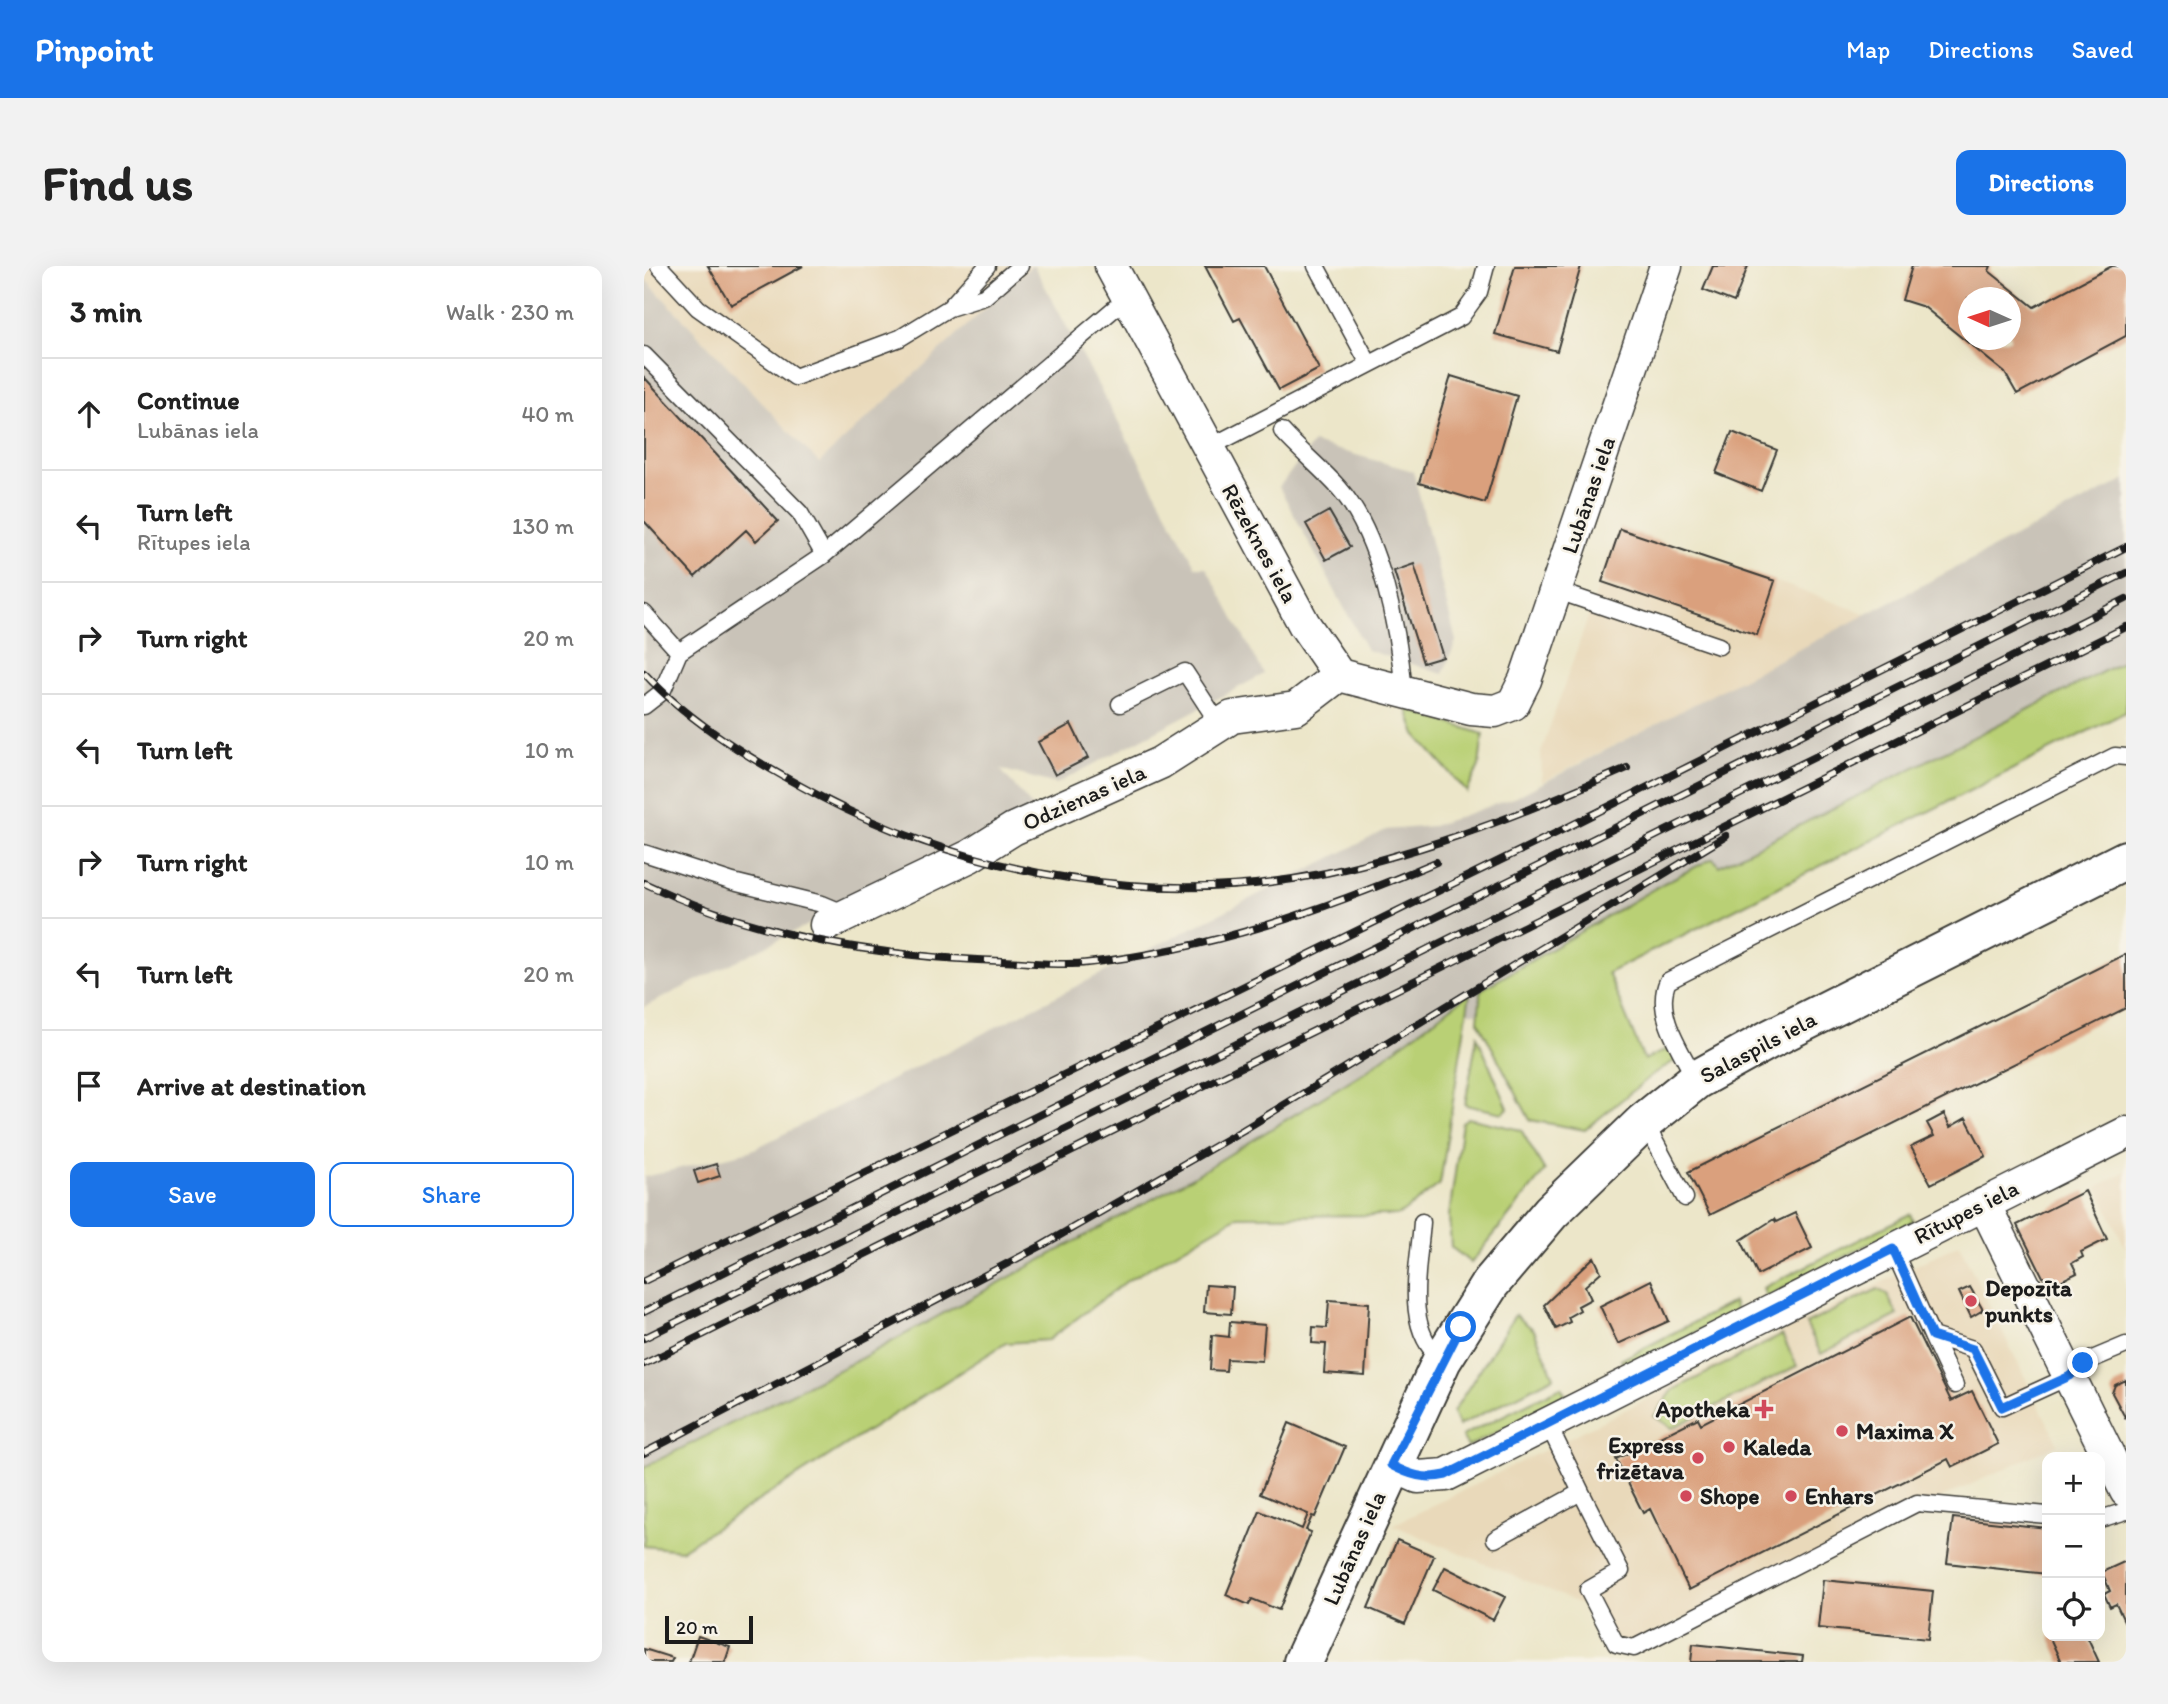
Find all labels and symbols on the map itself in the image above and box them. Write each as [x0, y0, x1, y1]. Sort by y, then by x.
north arrow [1958, 287, 2021, 350]
street label: Lubānas iela [1555, 433, 1621, 557]
street label: Rēzeknes iela [1216, 478, 1304, 608]
street label: Odzienas iela [1018, 757, 1150, 837]
street label: Salaspils iela [1695, 1005, 1821, 1089]
street label: Rītupes iela [1909, 1174, 2023, 1250]
place label: Depozīta punkts [1984, 1274, 2073, 1328]
marker: Depozīta punkts [1963, 1293, 1979, 1309]
route start [1445, 1311, 1476, 1342]
route end [2067, 1347, 2098, 1378]
place label: Apotheka [1655, 1395, 1751, 1423]
marker: Apotheka [1756, 1401, 1772, 1417]
place label: Maxima X [1856, 1417, 1954, 1445]
marker: Maxima X [1834, 1423, 1850, 1439]
place label: Express frizētava [1597, 1431, 1685, 1485]
place label: Kaleda [1743, 1433, 1812, 1461]
marker: Kaleda [1721, 1439, 1737, 1455]
marker: Express frizētava [1690, 1450, 1706, 1466]
place label: Shope [1700, 1482, 1759, 1510]
place label: Enhars [1805, 1482, 1874, 1510]
street label: Lubānas iela [1316, 1487, 1392, 1609]
marker: Shope [1678, 1488, 1694, 1504]
marker: Enhars [1783, 1488, 1799, 1504]
scale bar [665, 1613, 752, 1645]

